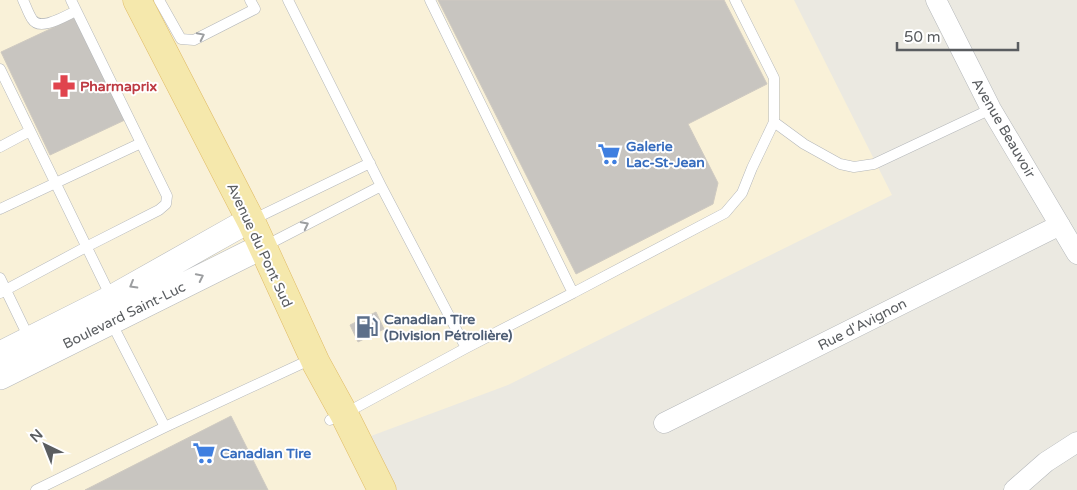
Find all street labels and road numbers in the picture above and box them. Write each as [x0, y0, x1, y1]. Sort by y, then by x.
street label: Avenue Beauvoir [968, 75, 1039, 182]
street label: Avenue du Pont Sud [223, 180, 296, 310]
street label: Boulevard Saint-Luc [60, 278, 188, 353]
street label: Rue d'Avignon [815, 295, 909, 354]

